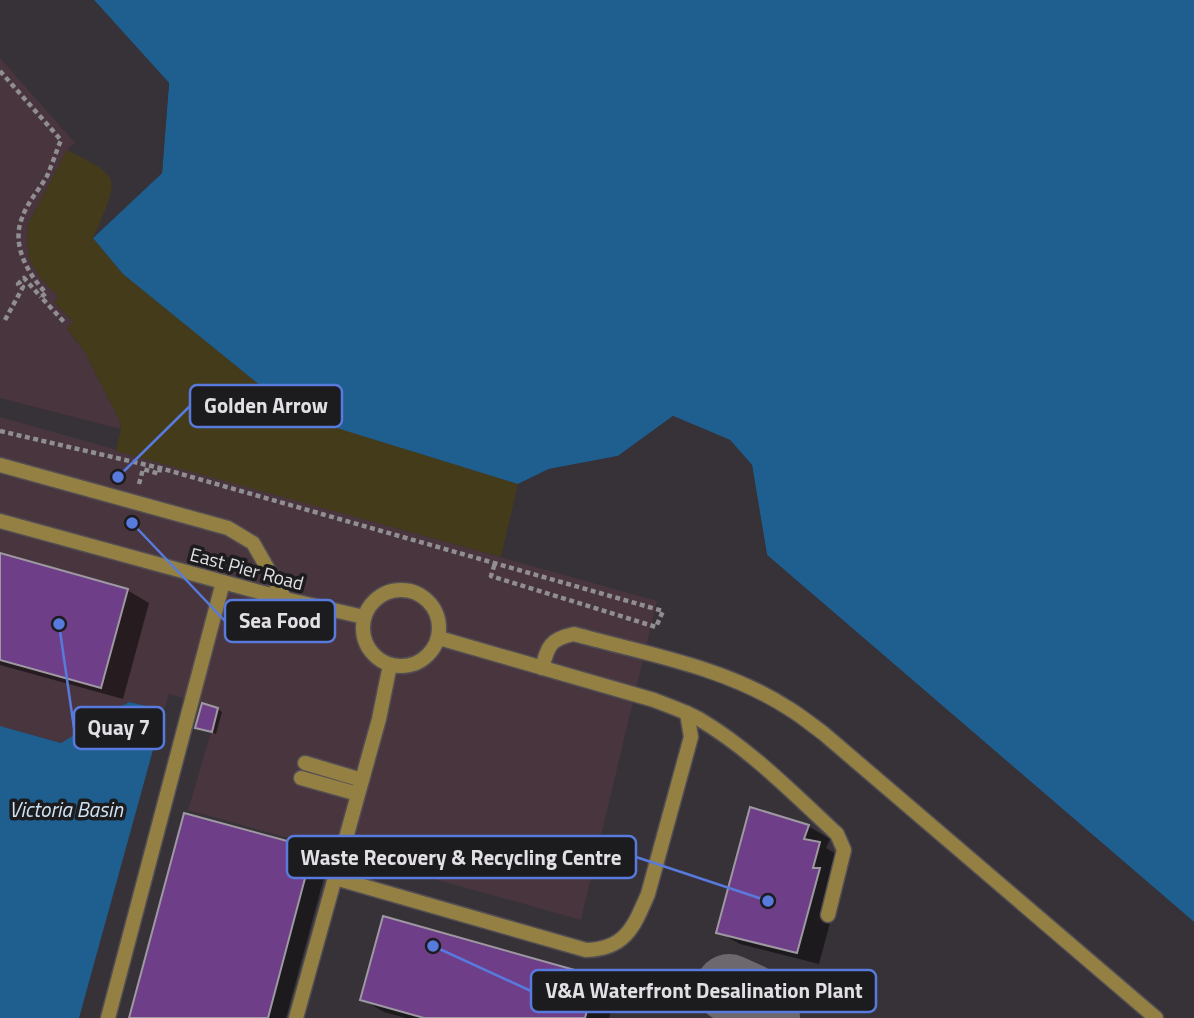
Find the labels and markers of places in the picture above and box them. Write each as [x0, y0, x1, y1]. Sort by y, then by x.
callout: Golden Arrow [190, 385, 342, 427]
callout: Sea Food [225, 600, 335, 642]
callout: Quay 7 [74, 707, 164, 749]
callout: Waste Recovery & Recycling Centre [287, 836, 636, 878]
callout: V&A Waterfront Desalination Plant [531, 970, 876, 1012]

